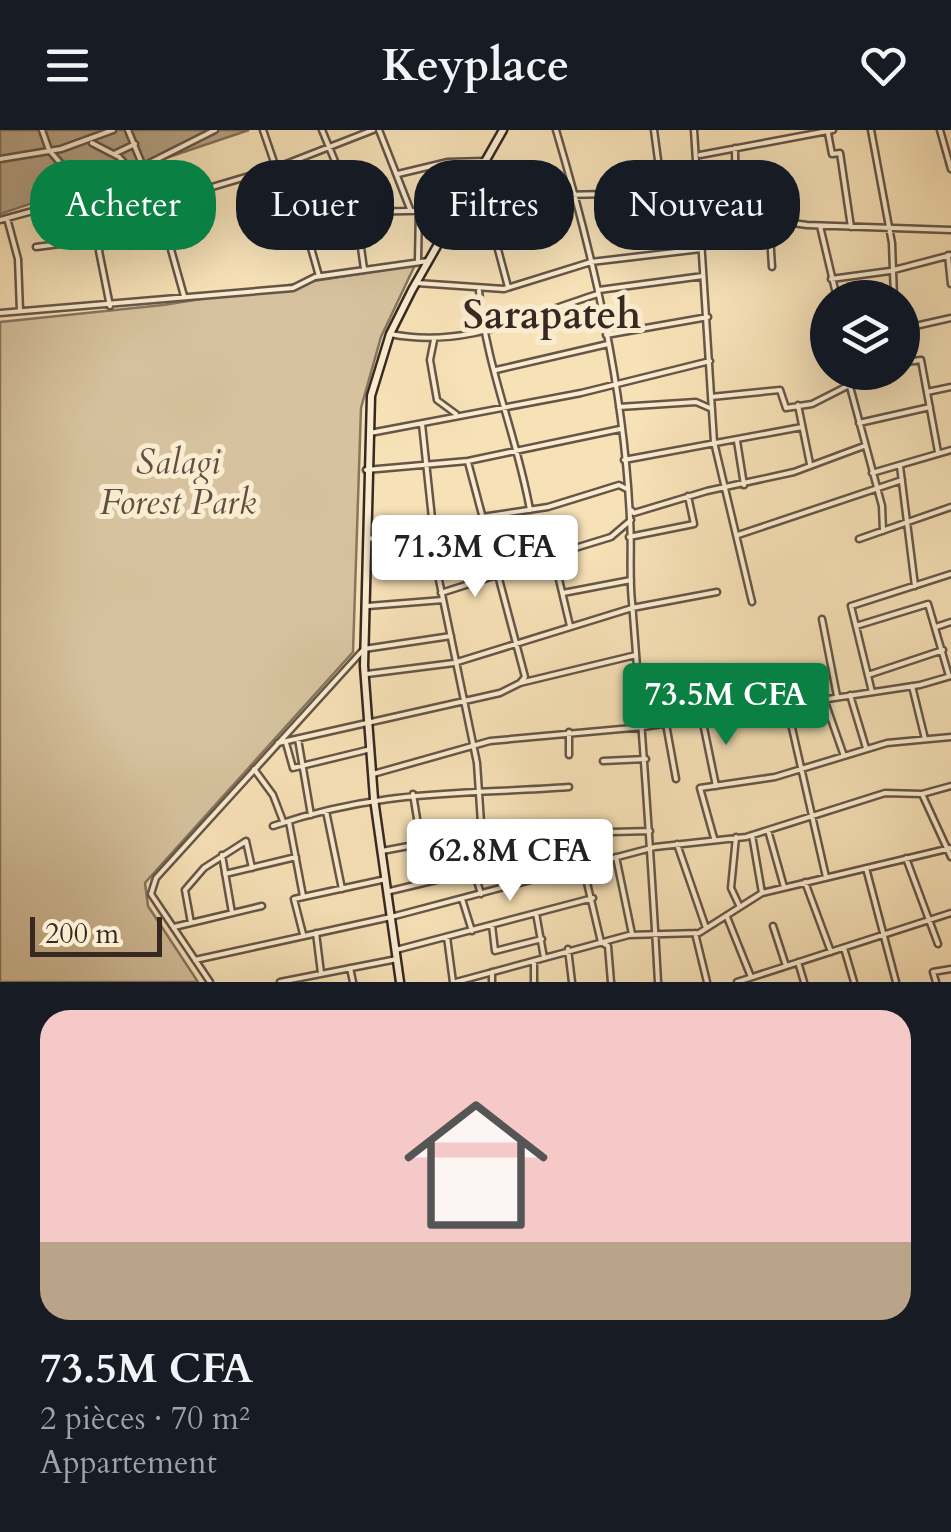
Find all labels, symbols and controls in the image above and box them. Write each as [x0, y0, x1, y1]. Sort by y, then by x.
text: Keyplace [382, 35, 569, 96]
icon: menu [40, 38, 95, 93]
icon: heart [856, 38, 911, 93]
chip: Acheter [30, 160, 216, 250]
chip: Louer [236, 160, 394, 250]
chip: Filtres [414, 160, 574, 250]
chip: Nouveau [594, 160, 800, 250]
map controls [810, 280, 920, 390]
button: layers [810, 280, 920, 390]
district label: Sarapateh [463, 288, 641, 343]
park label: Salagi Forest Park [100, 439, 257, 527]
pin: 71.3M CFA [361, 515, 589, 600]
text: 71.3M CFA [394, 525, 556, 569]
pin: 73.5M CFA [612, 663, 840, 748]
text: 73.5M CFA [645, 673, 807, 717]
pin: 62.8M CFA [396, 819, 624, 904]
text: 62.8M CFA [429, 829, 591, 873]
scale bar [30, 912, 162, 956]
text: 200 m [45, 915, 119, 953]
icon: home [386, 1075, 566, 1255]
text: 73.5M CFA [40, 1340, 253, 1397]
text: 2 pièces · 70 m² [40, 1397, 250, 1441]
text: Appartement [40, 1441, 217, 1485]

